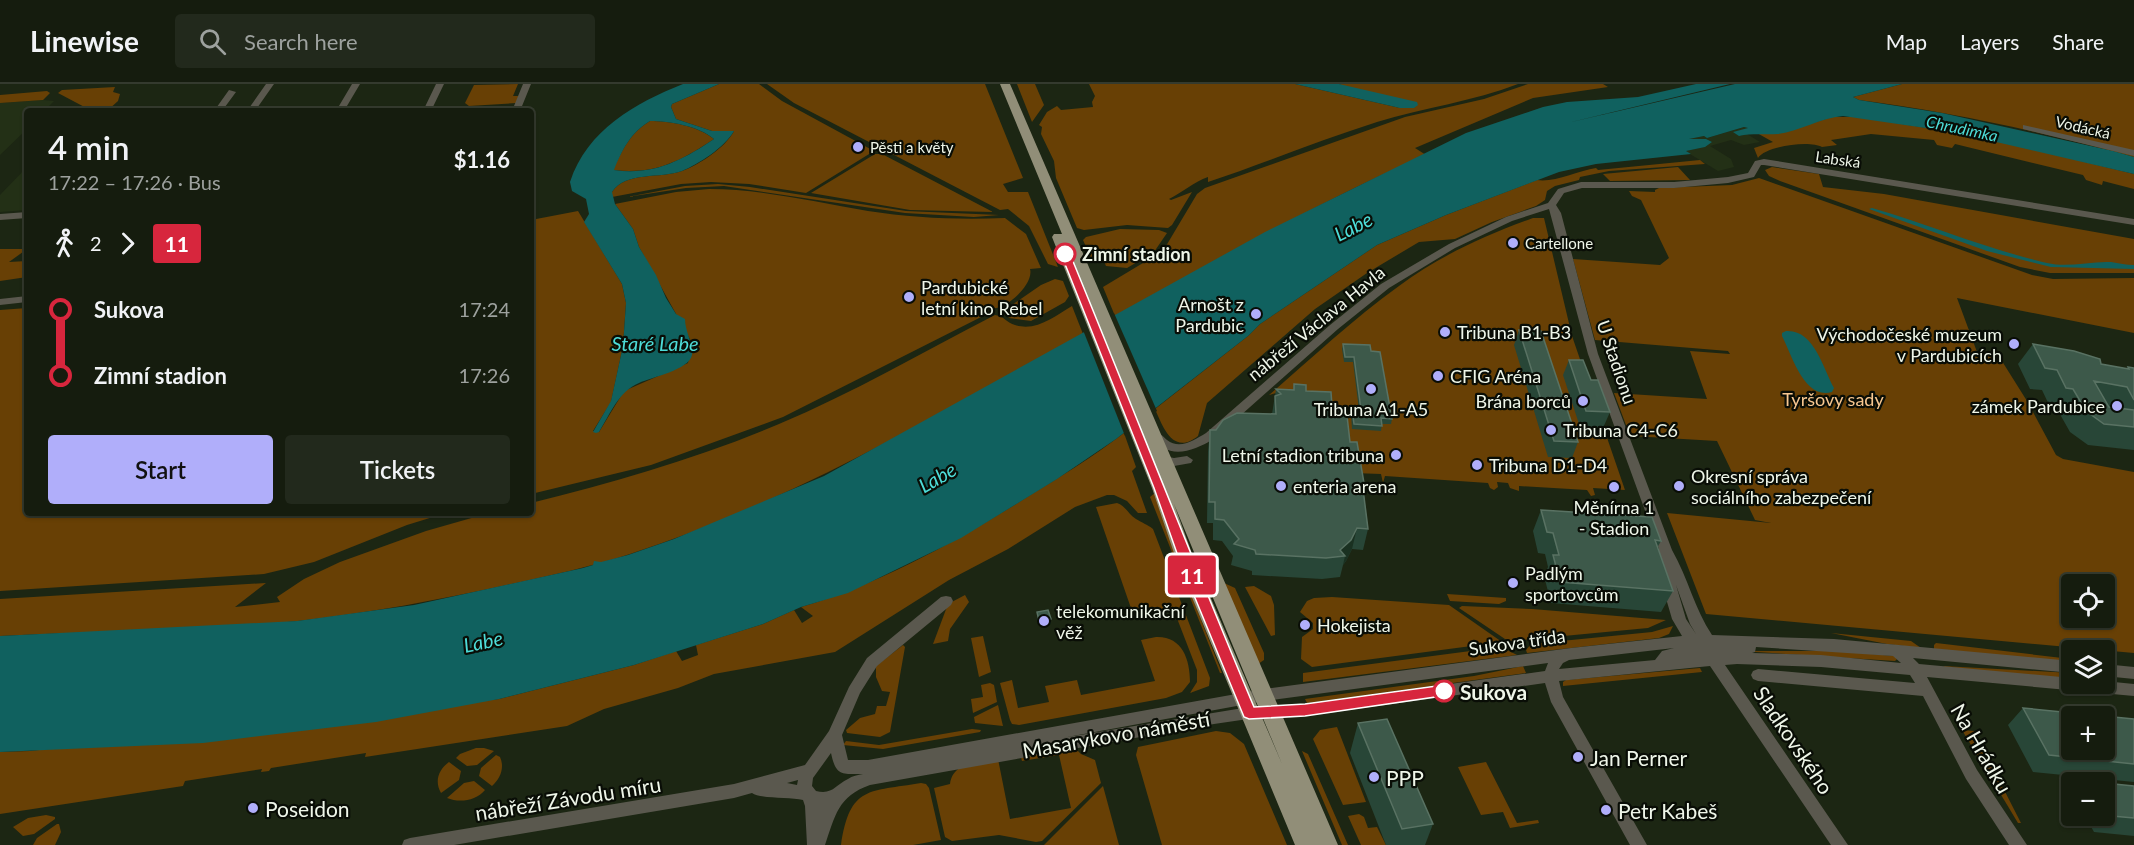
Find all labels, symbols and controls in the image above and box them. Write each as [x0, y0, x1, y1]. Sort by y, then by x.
search box [175, 14, 595, 68]
text: Linewise [30, 24, 139, 58]
icon: search [196, 25, 229, 58]
text: Search here [244, 28, 358, 55]
text: Map [1886, 29, 1927, 54]
text: Layers [1960, 29, 2019, 54]
text: Share [2052, 29, 2104, 54]
water label: Chrudimka [1925, 111, 1999, 145]
street label: Vodácká [2054, 112, 2112, 142]
text: 4 min [48, 127, 129, 167]
place label: Pěsti a květy [870, 138, 954, 156]
marker: Pěsti a květy [851, 140, 865, 154]
text: $1.16 [454, 146, 510, 173]
street label: Labská [1814, 147, 1862, 171]
text: 17:22 – 17:26 · Bus [48, 170, 221, 194]
water label: Labe [1330, 206, 1376, 246]
icon: walk [48, 227, 81, 260]
icon: forward [111, 227, 144, 260]
text: 2 [90, 231, 102, 255]
text: 11 [165, 231, 189, 256]
place label: Cartellone [1525, 234, 1593, 252]
marker: Cartellone [1506, 236, 1520, 250]
marker: Zimní stadion [1054, 243, 1076, 265]
place label: Zimní stadion [1082, 243, 1191, 265]
street label: nábřeží Václava Havla [1243, 261, 1389, 385]
place label: Pardubické letní kino Rebel [921, 276, 1042, 319]
marker: Pardubické letní kino Rebel [902, 290, 916, 304]
place label: Arnošt z Pardubic [1175, 293, 1244, 336]
text: Sukova [94, 296, 164, 323]
text: 17:24 [459, 297, 510, 321]
marker: Arnošt z Pardubic [1249, 307, 1263, 321]
street label: U Stadionu [1592, 317, 1642, 407]
place label: Tribuna B1-B3 [1457, 321, 1571, 343]
place label: Východočeské muzeum v Pardubicích [1816, 323, 2002, 366]
marker: Tribuna B1-B3 [1438, 325, 1452, 339]
water label: Staré Labe [611, 331, 699, 355]
marker: Východočeské muzeum v Pardubicích [2007, 337, 2021, 351]
text: Zimní stadion [94, 362, 227, 389]
text: 17:26 [459, 363, 510, 387]
place label: CFIG Aréna [1450, 365, 1541, 387]
marker: CFIG Aréna [1431, 369, 1445, 383]
marker: Tribuna A1-A5 [1364, 382, 1378, 396]
park label: Tyršovy sady [1782, 388, 1884, 410]
place label: Brána borců [1476, 390, 1571, 412]
marker: Brána borců [1576, 394, 1590, 408]
place label: zámek Pardubice [1972, 395, 2105, 417]
place label: Tribuna A1-A5 [1314, 398, 1428, 420]
marker: zámek Pardubice [2110, 399, 2124, 413]
place label: Tribuna C4-C6 [1563, 419, 1678, 441]
marker: Tribuna C4-C6 [1544, 423, 1558, 437]
button: Start [48, 435, 273, 504]
button: Tickets [285, 435, 510, 504]
place label: Letní stadion tribuna [1222, 444, 1384, 466]
marker: Letní stadion tribuna [1389, 448, 1403, 462]
place label: Tribuna D1-D4 [1489, 454, 1607, 476]
water label: Labe [914, 457, 960, 497]
marker: Tribuna D1-D4 [1470, 458, 1484, 472]
place label: Okresní správa sociálního zabezpečení [1691, 465, 1872, 508]
place label: enteria arena [1293, 475, 1396, 497]
marker: enteria arena [1274, 479, 1288, 493]
marker: Okresní správa sociálního zabezpečení [1672, 479, 1686, 493]
marker: Měnírna 1 - Stadion [1607, 480, 1621, 494]
place label: Měnírna 1 - Stadion [1574, 496, 1654, 539]
line badge: 11 [1165, 556, 1219, 594]
place label: Padlým sportovcům [1525, 562, 1618, 605]
text: 11 [1180, 563, 1204, 588]
map controls [2061, 574, 2115, 826]
button: locate [2061, 574, 2115, 628]
marker: Padlým sportovcům [1506, 576, 1520, 590]
place label: telekomunikační věž [1056, 600, 1185, 643]
marker: telekomunikační věž [1037, 614, 1051, 628]
place label: Hokejista [1317, 614, 1391, 636]
marker: Hokejista [1298, 618, 1312, 632]
street label: Sukova třída [1467, 624, 1567, 660]
water label: Labe [461, 625, 505, 657]
button: layers [2061, 640, 2115, 694]
place label: Sukova [1460, 679, 1527, 704]
marker: Sukova [1433, 680, 1455, 702]
street label: Sladkovského [1749, 681, 1839, 799]
street label: Na Hrádku [1946, 699, 2018, 797]
street label: Masarykovo náměstí [1020, 705, 1213, 763]
button: + [2061, 706, 2115, 760]
place label: Jan Perner [1590, 745, 1688, 770]
marker: Jan Perner [1571, 750, 1585, 764]
place label: PPP [1386, 765, 1424, 790]
marker: PPP [1367, 770, 1381, 784]
street label: nábřeží Závodu míru [473, 771, 663, 825]
button: − [2061, 772, 2115, 826]
place label: Poseidon [265, 796, 350, 821]
place label: Petr Kabeš [1618, 798, 1717, 823]
marker: Poseidon [246, 801, 260, 815]
marker: Petr Kabeš [1599, 803, 1613, 817]

